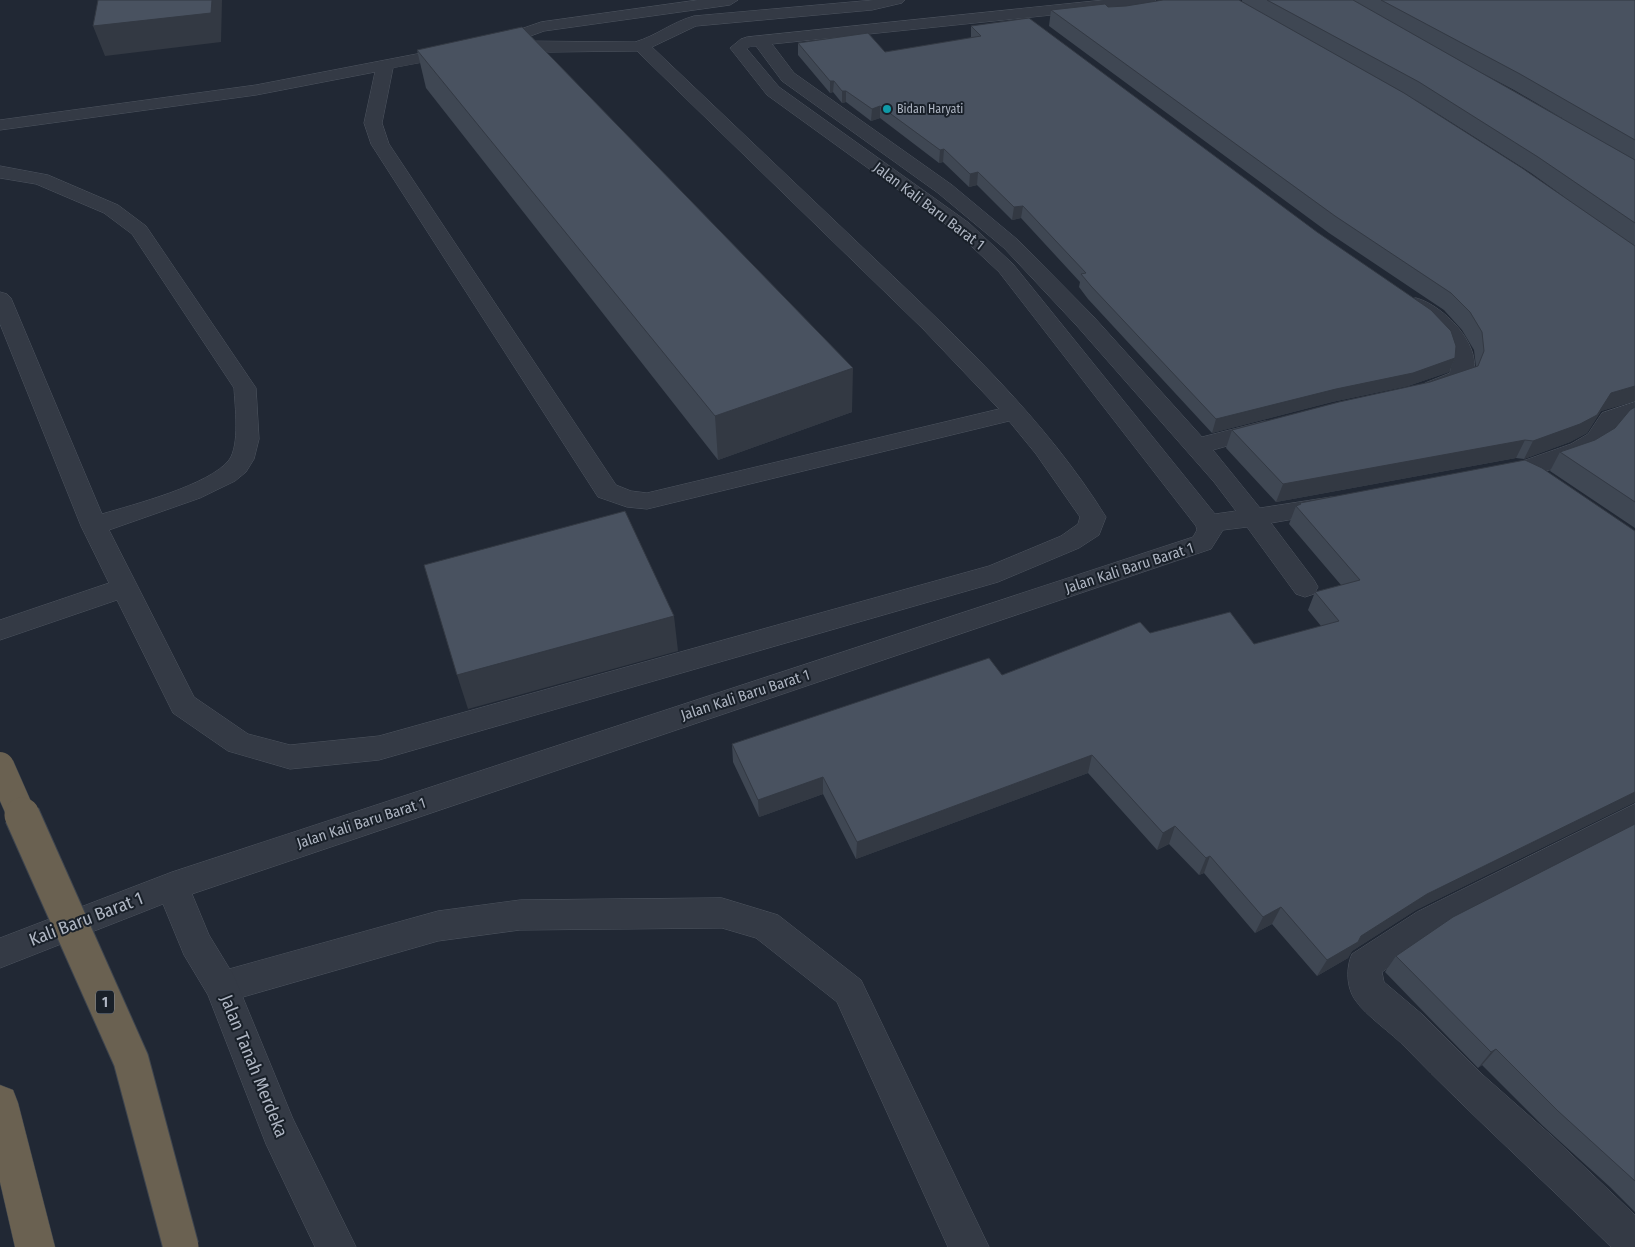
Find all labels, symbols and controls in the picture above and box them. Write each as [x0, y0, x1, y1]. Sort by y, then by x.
place label: Bidan Haryati [897, 102, 963, 116]
marker: Bidan Haryati [881, 103, 893, 115]
street label: Jalan Kali Baru Barat 1 [870, 158, 988, 254]
street label: Jalan Kali Baru Barat 1 [1062, 539, 1196, 597]
street label: Jalan Kali Baru Barat 1 [678, 666, 812, 724]
street label: Jalan Kali Baru Barat 1 [294, 794, 428, 852]
street label: Kali Baru Barat 1 [26, 887, 146, 951]
road number: 1 [96, 990, 114, 1014]
street label: Jalan Tanah Merdeka [215, 991, 293, 1141]

